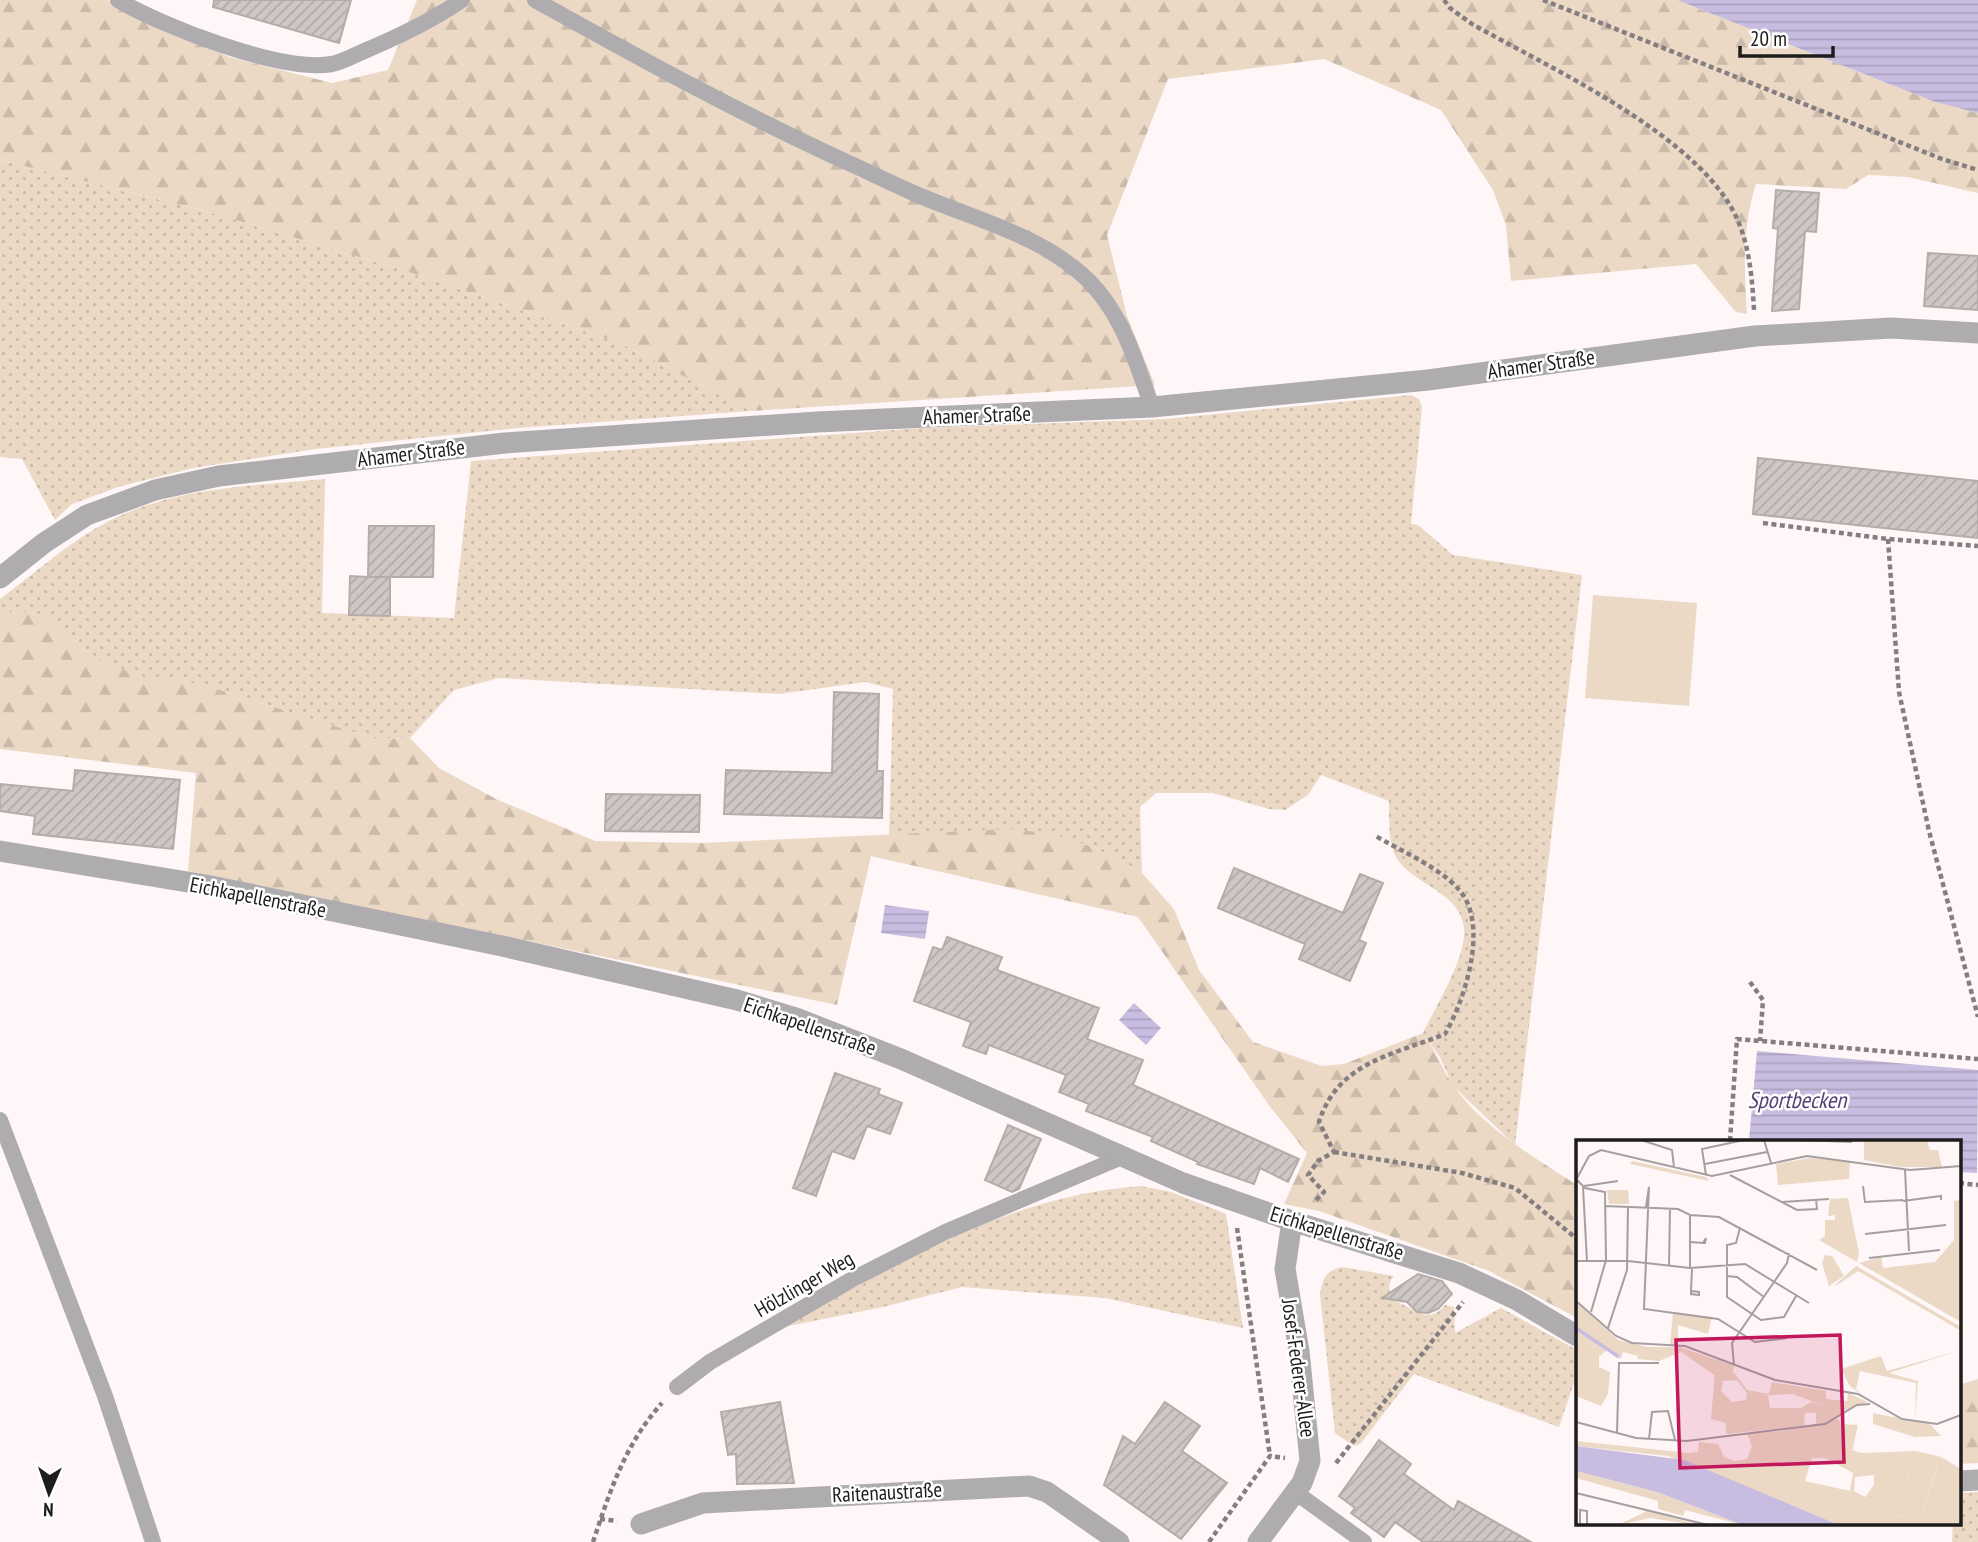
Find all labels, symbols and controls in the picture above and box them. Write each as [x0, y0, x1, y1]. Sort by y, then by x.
scale bar [1740, 14, 1833, 58]
text: 20 m [1750, 25, 1787, 52]
street label: Ahamer Straße [1486, 343, 1596, 385]
street label: Ahamer Straße [923, 400, 1031, 430]
street label: Ahamer Straße [356, 433, 466, 473]
street label: Eichkapellenstraße [188, 871, 328, 923]
street label: Eichkapellenstraße [740, 991, 880, 1061]
water label: Sportbecken [1748, 1085, 1848, 1114]
inset map [1576, 1140, 1960, 1524]
street label: Eichkapellenstraße [1267, 1200, 1407, 1266]
street label: Hölzlinger Weg [750, 1245, 858, 1323]
street label: Josef-Federer-Allee [1276, 1296, 1322, 1439]
north arrow [14, 1458, 84, 1528]
street label: Raitenaustraße [831, 1476, 943, 1508]
text: N [43, 1498, 54, 1522]

